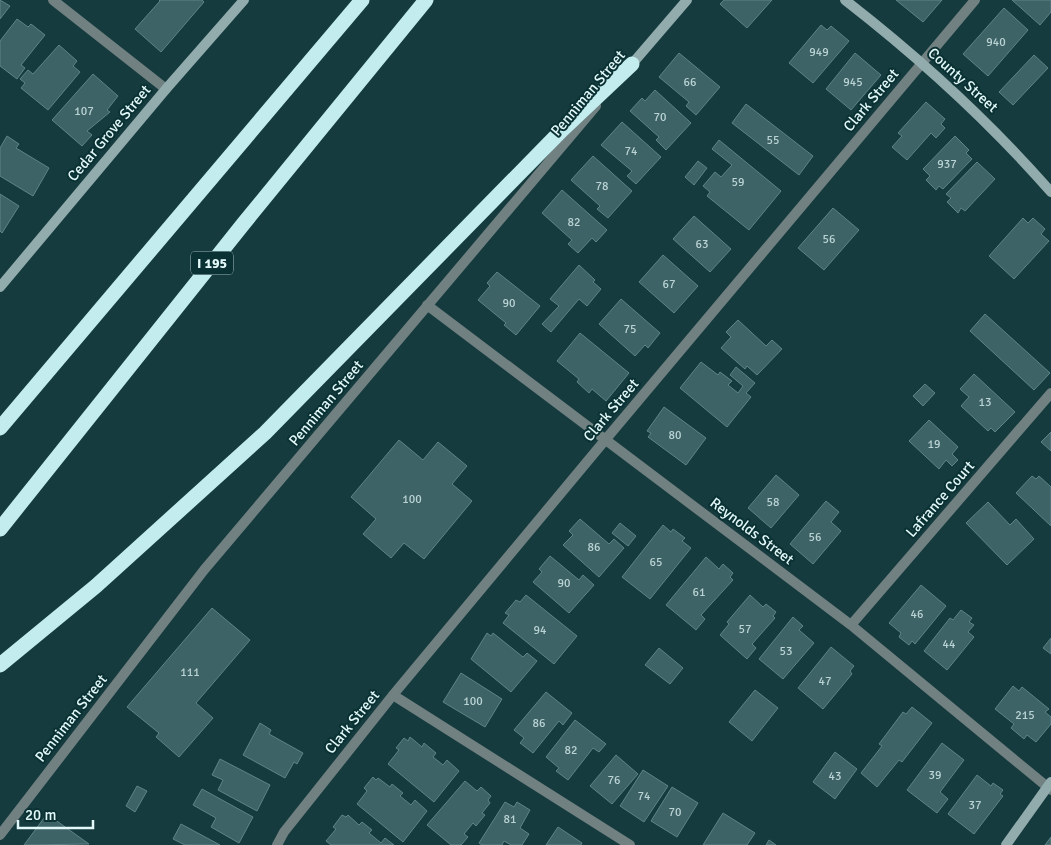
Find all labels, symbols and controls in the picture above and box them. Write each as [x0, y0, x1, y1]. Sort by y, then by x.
house number: 940 [986, 35, 1006, 50]
street label: County Street [924, 44, 1002, 116]
house number: 949 [809, 45, 829, 60]
street label: Penniman Street [547, 47, 629, 139]
street label: Clark Street [840, 65, 902, 135]
house number: 66 [684, 75, 696, 90]
house number: 945 [843, 75, 863, 90]
street label: Cedar Grove Street [64, 81, 154, 185]
house number: 107 [74, 104, 94, 119]
house number: 70 [654, 110, 666, 125]
house number: 55 [767, 133, 779, 148]
house number: 74 [625, 144, 638, 159]
house number: 937 [937, 157, 957, 172]
house number: 59 [732, 175, 744, 190]
house number: 78 [596, 179, 608, 194]
house number: 82 [568, 215, 580, 230]
house number: 56 [823, 232, 835, 247]
house number: 63 [696, 237, 708, 252]
road number: I 195 [191, 252, 233, 274]
house number: 67 [663, 277, 675, 292]
house number: 90 [503, 296, 515, 311]
house number: 75 [624, 322, 636, 337]
street label: Penniman Street [285, 357, 367, 449]
street label: Clark Street [580, 375, 642, 445]
house number: 13 [979, 395, 991, 410]
house number: 80 [669, 428, 681, 443]
house number: 19 [928, 437, 940, 452]
street label: Lafrance Court [902, 457, 978, 541]
house number: 100 [402, 492, 422, 507]
street label: Reynolds Street [707, 494, 797, 568]
house number: 58 [767, 495, 779, 510]
house number: 56 [809, 530, 821, 545]
house number: 86 [588, 540, 600, 555]
house number: 65 [650, 555, 662, 570]
house number: 90 [558, 576, 570, 591]
house number: 61 [693, 585, 705, 600]
house number: 46 [911, 607, 923, 622]
house number: 57 [739, 622, 751, 637]
house number: 94 [534, 623, 547, 638]
house number: 44 [943, 637, 956, 652]
house number: 53 [780, 644, 792, 659]
house number: 111 [180, 665, 200, 680]
street label: Penniman Street [31, 671, 111, 765]
house number: 47 [819, 674, 831, 689]
street label: Clark Street [321, 687, 383, 757]
house number: 100 [463, 694, 483, 709]
house number: 215 [1015, 708, 1035, 723]
house number: 86 [533, 716, 545, 731]
house number: 82 [565, 743, 577, 758]
house number: 39 [929, 768, 941, 783]
house number: 43 [829, 769, 841, 784]
house number: 76 [608, 773, 620, 788]
house number: 74 [638, 789, 651, 804]
scale bar [18, 798, 92, 830]
house number: 37 [969, 798, 981, 813]
house number: 70 [669, 805, 681, 820]
text: 20 m [25, 806, 56, 824]
house number: 81 [504, 812, 516, 827]

